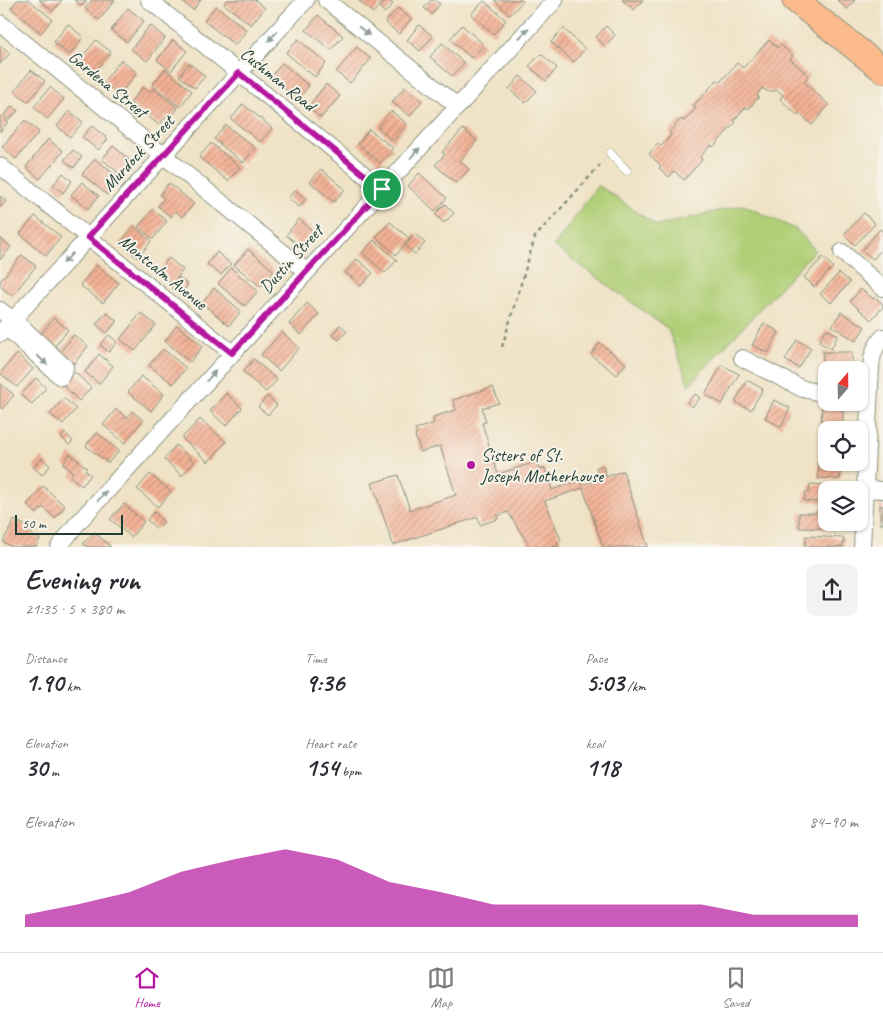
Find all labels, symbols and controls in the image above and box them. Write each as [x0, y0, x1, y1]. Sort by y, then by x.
one-way arrow [357, 25, 370, 36]
one-way arrow [519, 27, 530, 39]
one-way arrow [267, 29, 279, 41]
street label: Cushman Road [236, 42, 322, 118]
street label: Gardena Street [64, 46, 154, 124]
street label: Murdock Street [97, 109, 180, 196]
one-way arrow [409, 147, 421, 159]
pin [361, 168, 403, 210]
icon: arrive [368, 175, 396, 203]
street label: Dustin Street [255, 218, 329, 298]
street label: Montcalm Avenue [115, 230, 212, 315]
one-way arrow [62, 252, 74, 264]
one-way arrow [35, 354, 47, 366]
north arrow [818, 361, 868, 411]
map controls [818, 361, 868, 531]
one-way arrow [205, 371, 217, 383]
button: locate [818, 421, 868, 471]
place label: Sisters of St. Joseph Motherhouse [480, 444, 604, 487]
marker: Sisters of St. Joseph Motherhouse [465, 459, 477, 471]
button: layers [818, 481, 868, 531]
one-way arrow [96, 490, 107, 503]
scale bar [15, 512, 122, 535]
text: 50 m [22, 515, 46, 532]
text: Evening run [25, 562, 140, 597]
button: share [806, 564, 858, 616]
text: 21:35 · 5 × 380 m [25, 599, 124, 619]
text: Distance [25, 650, 67, 667]
text: Time [305, 650, 327, 667]
text: Pace [586, 650, 607, 667]
text: 1.90 [25, 667, 63, 699]
text: 9:36 [305, 667, 344, 699]
text: 5:03 [586, 667, 624, 699]
text: km [63, 678, 80, 695]
text: /km [624, 678, 646, 695]
text: Elevation [25, 735, 68, 752]
text: Heart rate [305, 735, 356, 752]
text: kcal [586, 735, 604, 752]
text: 30 [25, 752, 48, 784]
text: 154 [305, 752, 339, 784]
text: 118 [586, 752, 619, 784]
text: m [48, 763, 59, 780]
text: bpm [339, 763, 361, 780]
text: Elevation [25, 812, 74, 832]
text: 84–90 m [809, 812, 858, 832]
tab: Home [133, 964, 161, 1011]
tab: Map [427, 964, 455, 1011]
tab: Saved [722, 964, 750, 1011]

